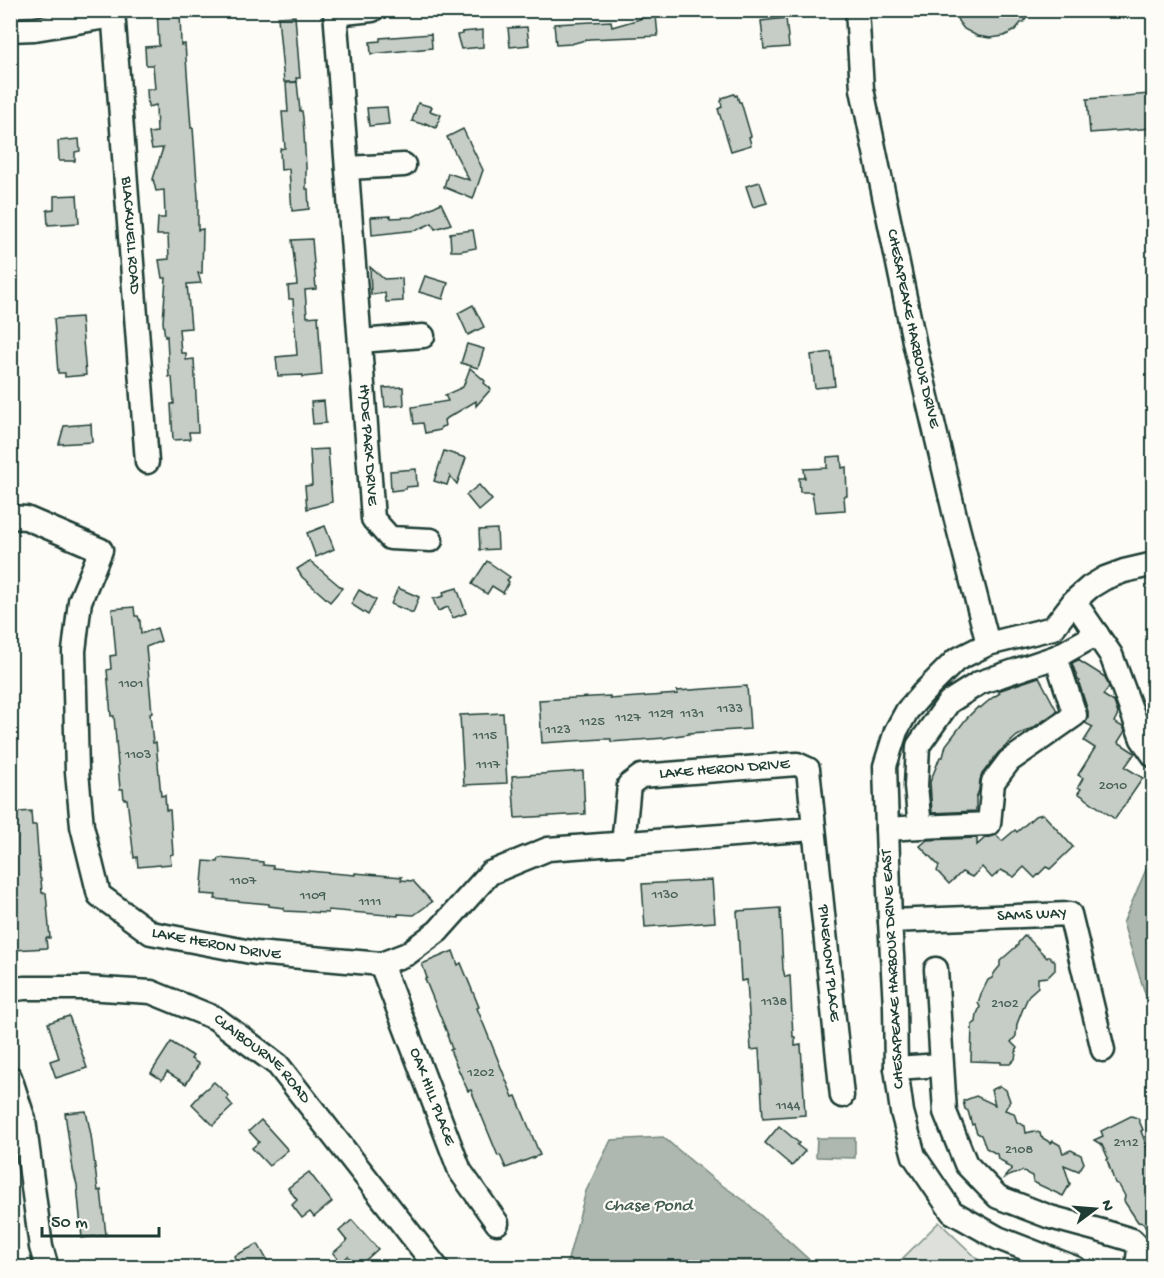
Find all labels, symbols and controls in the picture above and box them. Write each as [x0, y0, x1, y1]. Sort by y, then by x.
street label: BLACKWELL ROAD [116, 175, 144, 295]
street label: CHESAPEAKE HARBOUR DRIVE [882, 227, 944, 431]
street label: HYDE PARK DRIVE [353, 383, 382, 507]
house number: 1101 [118, 676, 143, 693]
house number: 1133 [716, 701, 743, 718]
house number: 1129 [647, 706, 674, 723]
house number: 1131 [679, 706, 704, 723]
house number: 1127 [614, 710, 641, 727]
house number: 1125 [578, 714, 605, 731]
house number: 1123 [544, 722, 571, 739]
house number: 1115 [472, 728, 497, 745]
house number: 1103 [124, 747, 151, 764]
street label: LAKE HERON DRIVE [659, 755, 791, 784]
house number: 1117 [475, 757, 501, 774]
house number: 2010 [1099, 778, 1127, 795]
street label: CHESAPEAKE HARBOUR DRIVE EAST [878, 848, 910, 1089]
house number: 1107 [229, 873, 257, 890]
house number: 1130 [651, 887, 678, 904]
house number: 1109 [299, 888, 326, 905]
house number: 1111 [358, 894, 381, 911]
street label: PINEMONT PLACE [813, 903, 844, 1023]
street label: SAMS WAY [997, 905, 1067, 926]
street label: LAKE HERON DRIVE [150, 924, 282, 965]
house number: 1138 [760, 994, 787, 1011]
house number: 2102 [991, 996, 1019, 1013]
street label: CLAIBOURNE ROAD [209, 1010, 315, 1108]
street label: OAK HILL PLACE [404, 1045, 459, 1149]
house number: 1202 [466, 1065, 495, 1082]
house number: 1144 [775, 1098, 801, 1115]
house number: 2112 [1113, 1135, 1139, 1152]
house number: 2108 [1005, 1142, 1033, 1159]
north arrow [1065, 1179, 1125, 1239]
water label: Chase Pond [604, 1196, 694, 1217]
text: N [1095, 1198, 1117, 1214]
scale bar [42, 1200, 159, 1238]
text: 50 m [51, 1213, 88, 1234]

